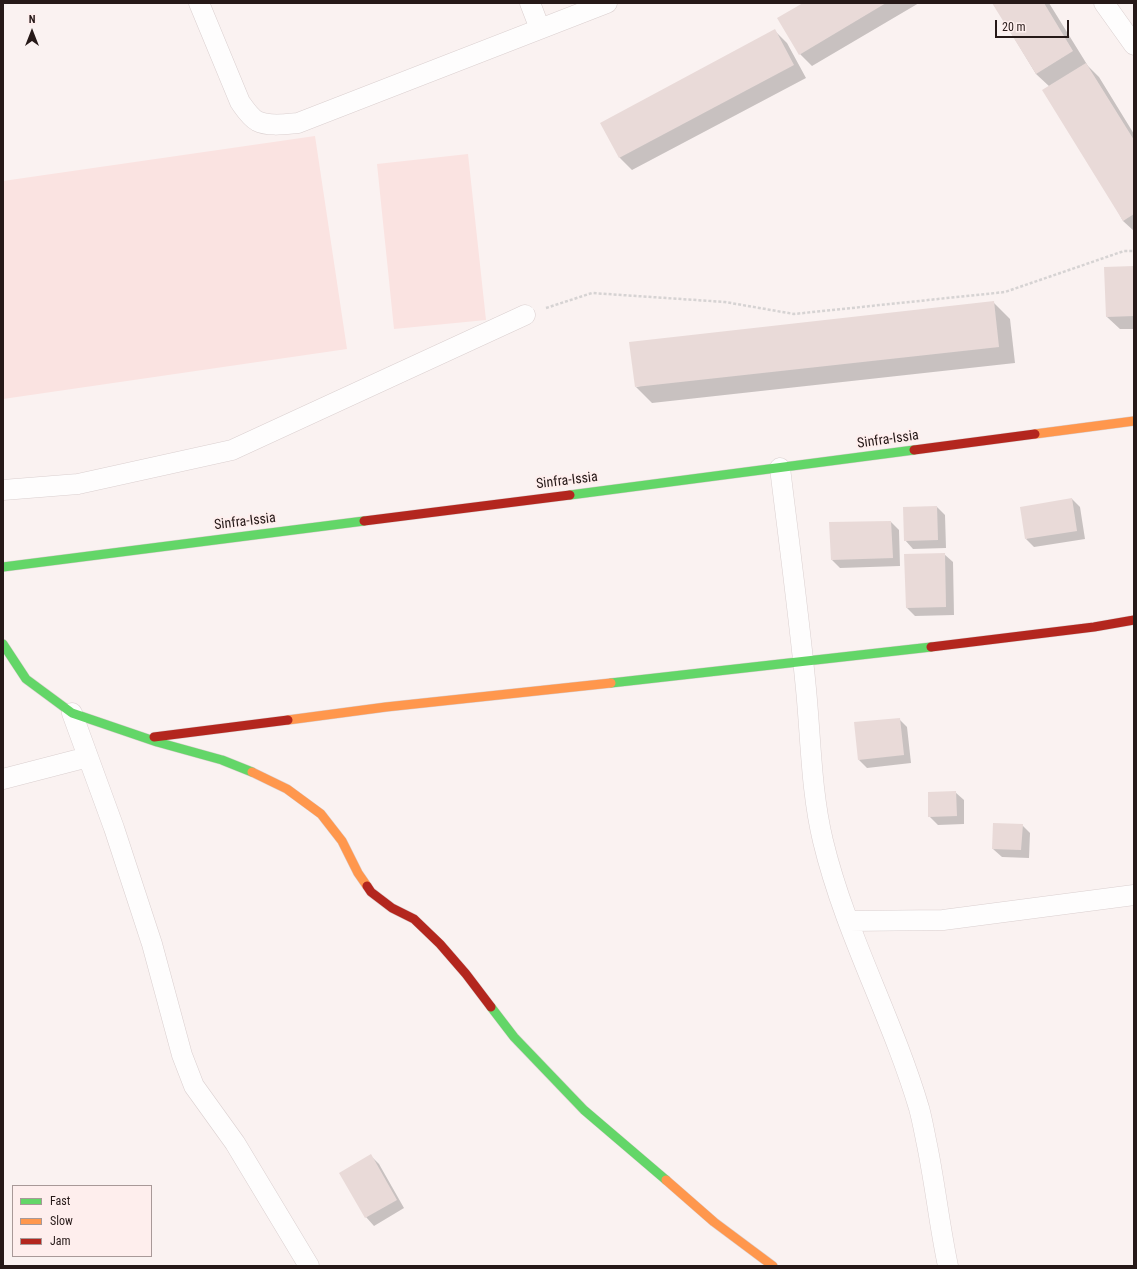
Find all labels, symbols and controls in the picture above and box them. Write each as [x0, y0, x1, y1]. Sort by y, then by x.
north arrow [12, 12, 52, 52]
scale bar [997, 12, 1071, 38]
text: N [29, 13, 35, 26]
text: 20 m [1002, 20, 1026, 34]
street label: Sinfra-Issia [856, 427, 920, 453]
street label: Sinfra-Issia [535, 469, 599, 493]
street label: Sinfra-Issia [213, 510, 277, 534]
legend [12, 1185, 152, 1257]
text: Fast [50, 1194, 70, 1208]
text: Slow [50, 1214, 73, 1228]
text: Jam [50, 1234, 71, 1248]

